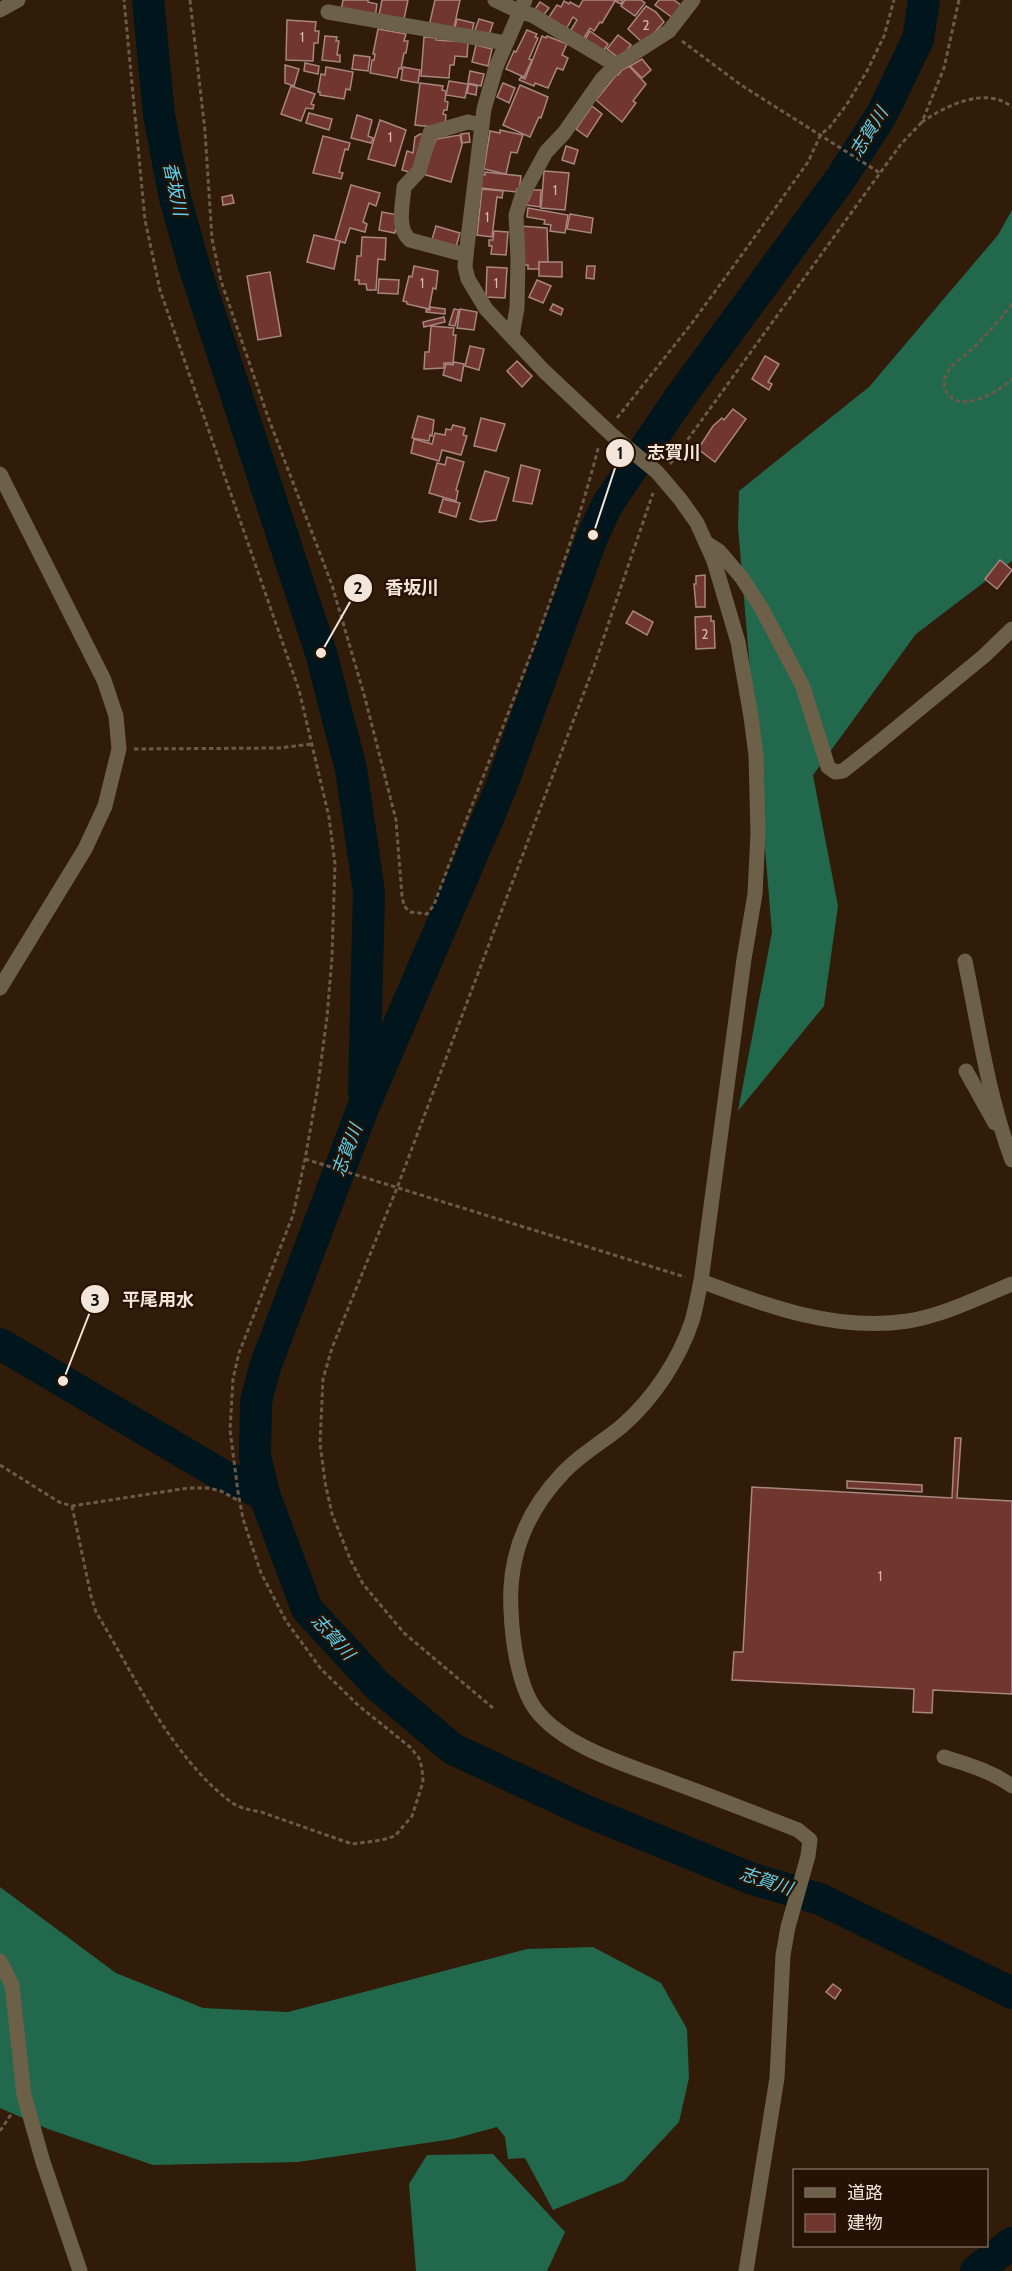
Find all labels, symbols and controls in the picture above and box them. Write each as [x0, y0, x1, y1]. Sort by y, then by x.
house number: 2 [642, 16, 650, 34]
house number: 1 [300, 28, 304, 46]
water label: 志賀川 [845, 102, 894, 161]
house number: 1 [388, 128, 392, 146]
water label: 香坂川 [159, 160, 192, 220]
house number: 1 [553, 181, 557, 199]
house number: 1 [485, 208, 489, 226]
house number: 1 [420, 274, 424, 292]
house number: 1 [494, 274, 498, 292]
callout: 志賀川 [605, 435, 713, 471]
text: 1 [617, 442, 623, 464]
text: 志賀川 [647, 442, 701, 464]
callout: 香坂川 [343, 570, 451, 606]
text: 2 [353, 577, 363, 599]
text: 香坂川 [385, 577, 439, 599]
house number: 2 [701, 625, 709, 643]
water label: 志賀川 [327, 1119, 368, 1179]
callout: 平尾用水 [80, 1281, 206, 1317]
text: 3 [90, 1289, 100, 1311]
text: 平尾用水 [122, 1289, 194, 1311]
house number: 1 [878, 1567, 882, 1585]
water label: 志賀川 [307, 1610, 361, 1666]
water label: 志賀川 [737, 1862, 797, 1900]
legend [793, 2169, 988, 2247]
text: 道路 [847, 2182, 883, 2204]
text: 建物 [847, 2212, 883, 2234]

